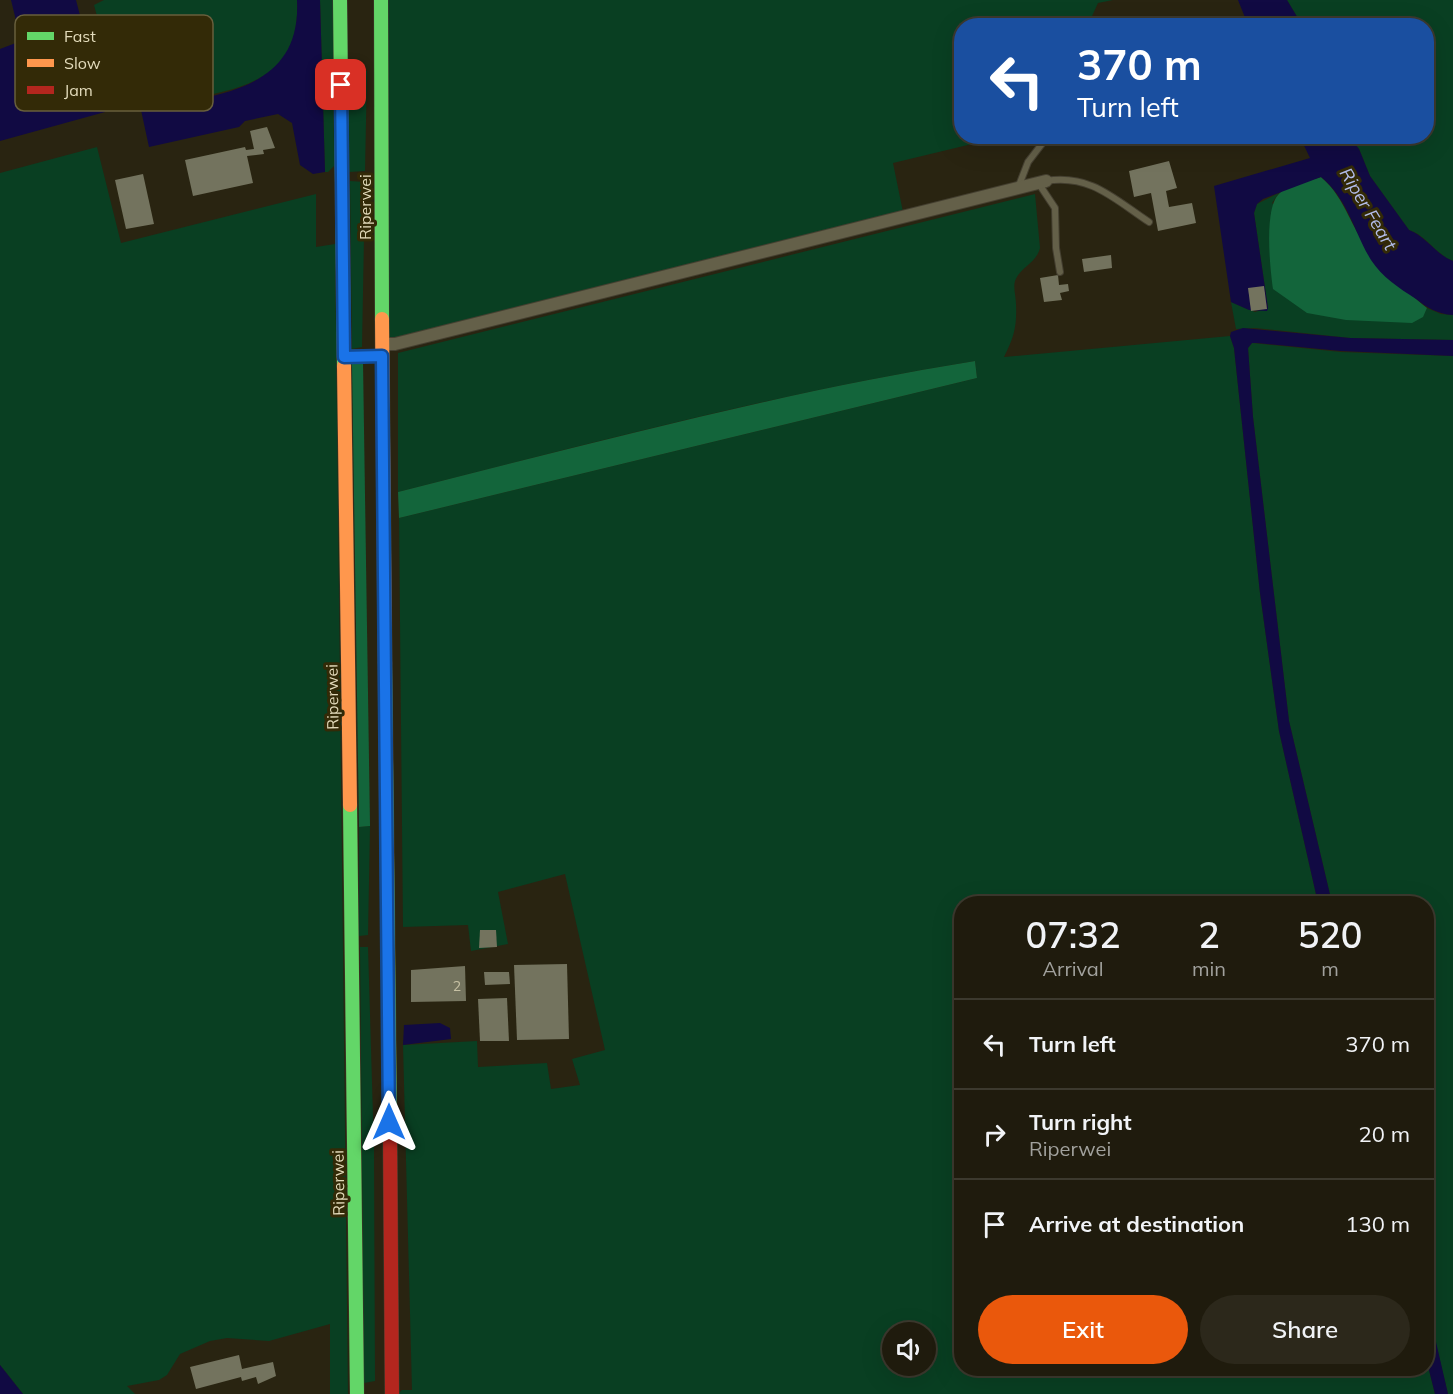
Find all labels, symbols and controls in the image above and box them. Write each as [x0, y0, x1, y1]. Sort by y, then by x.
legend [15, 15, 213, 111]
text: Fast [64, 26, 96, 46]
text: 370 m [1077, 38, 1202, 91]
icon: left [978, 42, 1056, 120]
text: Slow [64, 53, 101, 73]
pin [315, 59, 366, 110]
icon: arrive [324, 68, 357, 101]
text: Jam [64, 80, 93, 100]
text: Turn left [1077, 90, 1179, 124]
water label: Riper Feart [1335, 163, 1402, 255]
street label: Riperwei [355, 174, 375, 240]
street label: Riperwei [321, 664, 343, 730]
text: 07:32 [1026, 912, 1120, 957]
text: 2 [1198, 912, 1220, 957]
text: 520 [1298, 912, 1362, 957]
text: Arrival [1042, 956, 1104, 981]
text: min [1192, 956, 1226, 981]
text: m [1321, 956, 1339, 981]
house number: 2 [453, 977, 461, 995]
icon: left [978, 1028, 1011, 1061]
text: Turn left [1029, 1030, 1116, 1058]
text: 370 m [1345, 1030, 1410, 1058]
position arrow [357, 1090, 421, 1154]
text: Turn right [1029, 1108, 1132, 1136]
icon: right [978, 1118, 1011, 1151]
text: 20 m [1359, 1120, 1410, 1148]
text: Riperwei [1029, 1136, 1111, 1161]
street label: Riperwei [327, 1150, 349, 1216]
icon: arrive [978, 1208, 1011, 1241]
text: Arrive at destination [1029, 1210, 1244, 1238]
text: 130 m [1345, 1210, 1410, 1238]
button: Exit [978, 1295, 1188, 1364]
button: Share [1200, 1295, 1410, 1364]
map controls [882, 1322, 936, 1376]
button: sound [882, 1322, 936, 1376]

